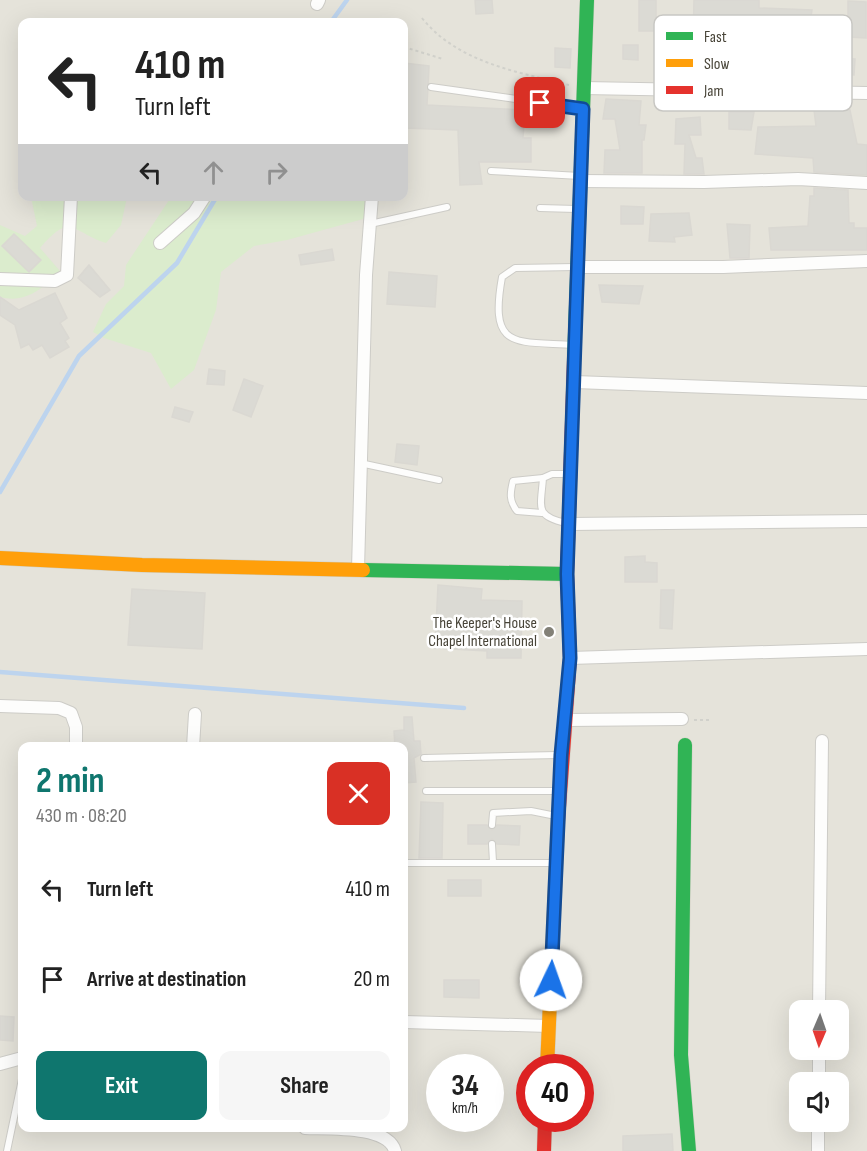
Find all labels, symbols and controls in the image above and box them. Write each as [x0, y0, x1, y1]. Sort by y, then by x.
legend [654, 15, 852, 111]
text: Fast [704, 28, 727, 47]
text: 410 m [135, 40, 225, 91]
icon: left [36, 42, 114, 120]
text: Slow [704, 55, 729, 74]
pin [514, 77, 565, 128]
text: Jam [703, 82, 724, 101]
icon: arrive [523, 86, 556, 119]
text: Turn left [135, 91, 211, 123]
icon: left [134, 156, 167, 189]
icon: ahead [197, 156, 230, 189]
icon: right [260, 156, 293, 189]
place label: The Keeper's House Chapel International [428, 614, 537, 651]
marker: The Keeper's House Chapel International [542, 625, 556, 639]
text: 2 min [36, 760, 105, 803]
button: close [327, 762, 390, 825]
text: 430 m · 08:20 [36, 804, 127, 828]
icon: left [36, 873, 69, 906]
text: Turn left [87, 876, 153, 903]
text: 410 m [346, 876, 390, 903]
position arrow [519, 948, 583, 1012]
icon: arrive [36, 963, 69, 996]
text: Arrive at destination [87, 966, 246, 993]
text: 20 m [354, 966, 390, 993]
north arrow [789, 1000, 849, 1060]
map controls [789, 1000, 849, 1132]
button: Exit [36, 1051, 207, 1120]
button: Share [219, 1051, 390, 1120]
speed limit sign: 40 [516, 1054, 594, 1132]
text: 34 [451, 1068, 479, 1104]
button: sound [789, 1072, 849, 1132]
text: km/h [452, 1099, 478, 1118]

